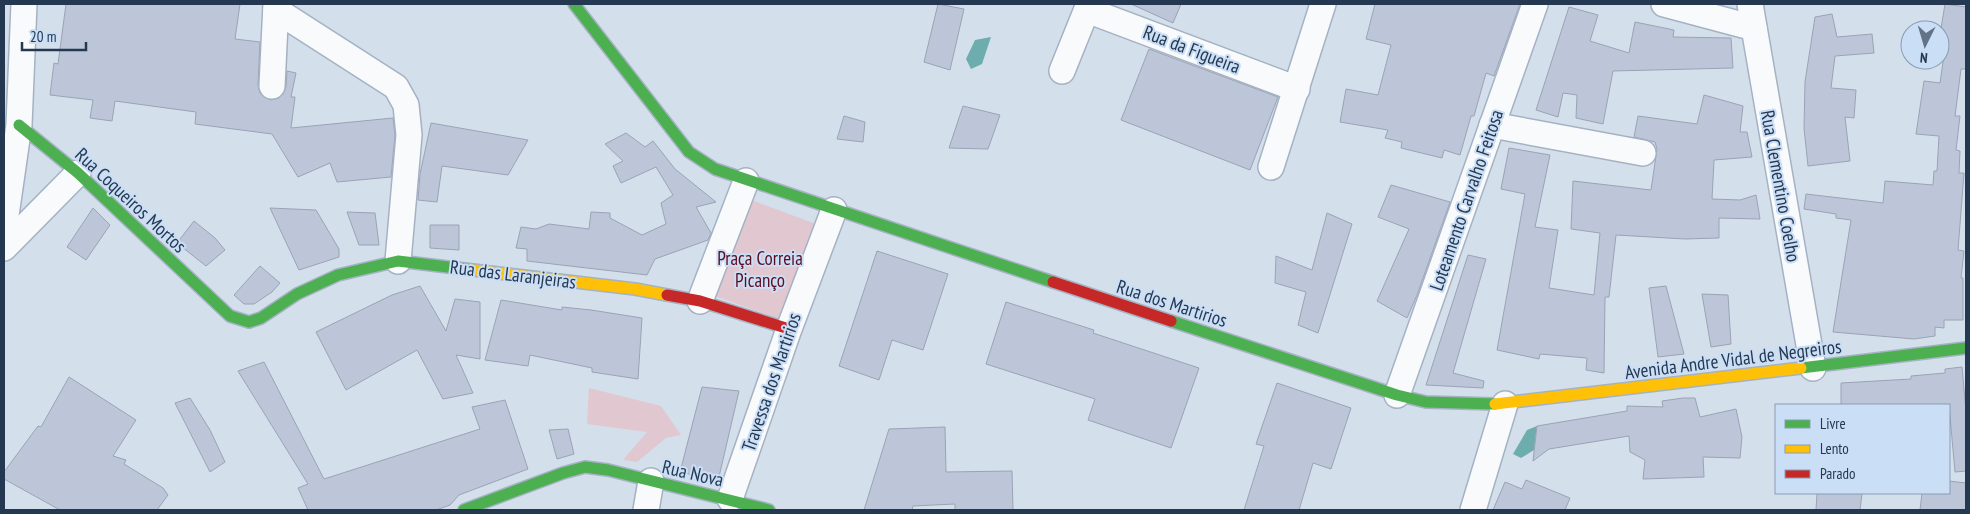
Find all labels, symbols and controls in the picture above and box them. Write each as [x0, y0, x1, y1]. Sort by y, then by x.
scale bar [22, 20, 86, 52]
street label: Rua da Figueira [1140, 20, 1244, 78]
north arrow [1900, 20, 1950, 70]
text: 20 m [30, 27, 56, 46]
text: N [1919, 49, 1928, 67]
street label: Loteamento Carvalho Feitosa [1424, 106, 1508, 294]
street label: Rua Clementino Coelho [1756, 108, 1806, 264]
street label: Rua Coqueiros Mortos [70, 142, 192, 258]
park label: Praça Correia Picanço [717, 246, 803, 292]
street label: Rua das Laranjeiras [449, 254, 577, 294]
street label: Rua dos Martirios [1114, 274, 1230, 332]
street label: Travessa dos Martirios [736, 310, 806, 454]
street label: Avenida Andre Vidal de Negreiros [1623, 334, 1843, 384]
legend [1775, 404, 1950, 494]
text: Livre [1820, 414, 1846, 433]
text: Lento [1820, 439, 1849, 458]
street label: Rua Nova [660, 454, 726, 492]
text: Parado [1820, 464, 1855, 483]

